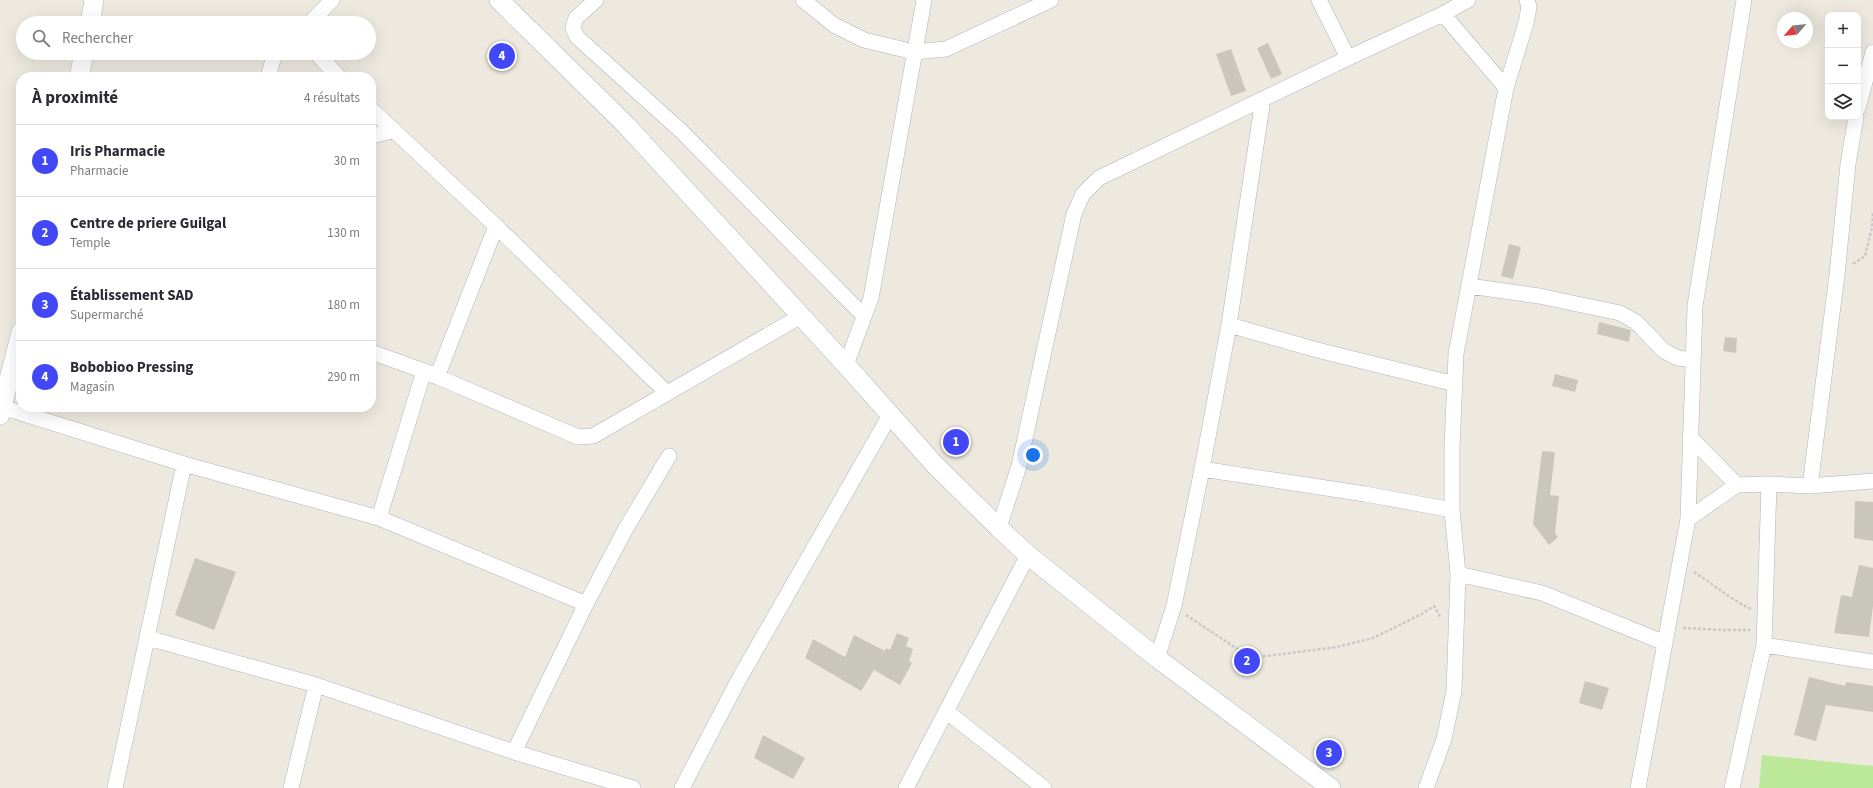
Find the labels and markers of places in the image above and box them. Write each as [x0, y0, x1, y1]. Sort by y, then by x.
pin: 4 [489, 41, 515, 71]
pin: 1 [943, 427, 969, 457]
pin: 2 [1234, 646, 1260, 676]
pin: 3 [1316, 738, 1342, 768]

